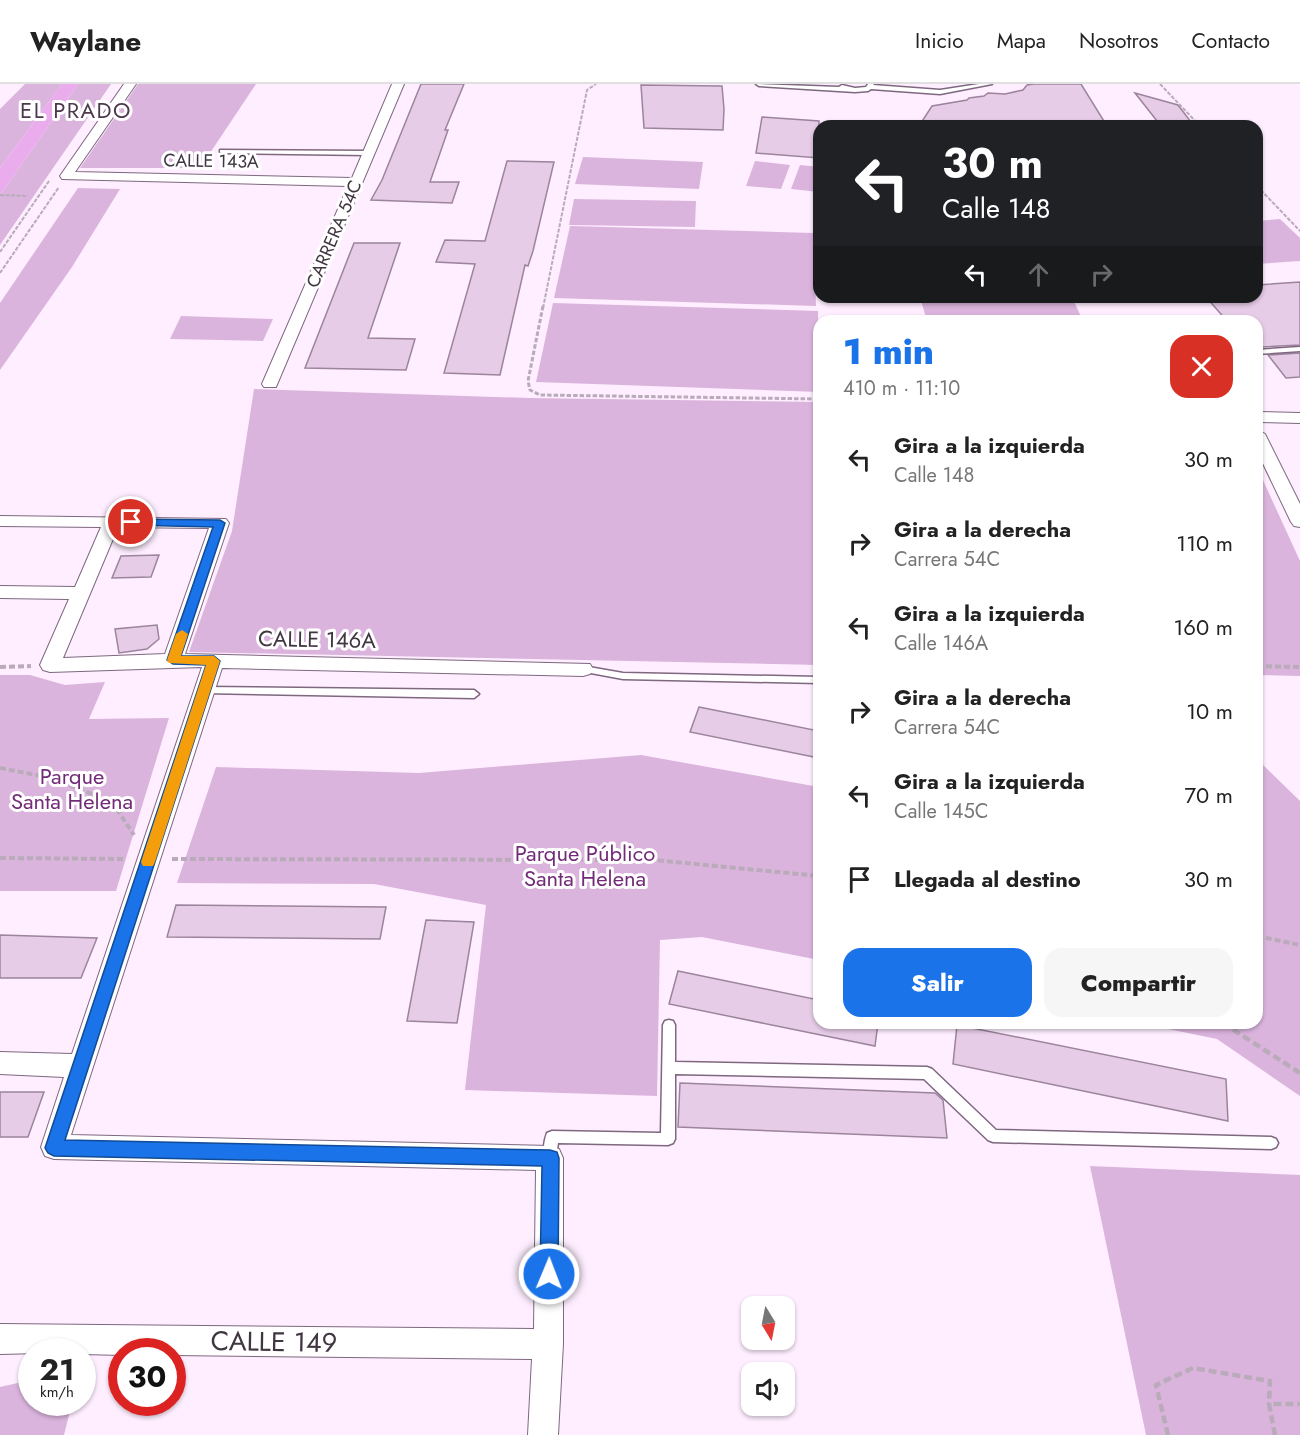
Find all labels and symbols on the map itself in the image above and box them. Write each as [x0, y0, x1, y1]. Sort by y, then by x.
district label: EL PRADO [20, 94, 132, 126]
street label: CALLE 143A [163, 147, 259, 175]
street label: CARRERA 54C [300, 176, 368, 292]
pin [105, 496, 156, 547]
street label: CALLE 146A [258, 622, 377, 656]
park label: Parque Santa Helena [11, 760, 133, 817]
park label: Parque Público Santa Helena [515, 837, 655, 894]
position arrow [517, 1242, 581, 1306]
north arrow [741, 1296, 795, 1350]
street label: CALLE 149 [210, 1321, 338, 1362]
speed limit sign: 30 [108, 1338, 186, 1416]

